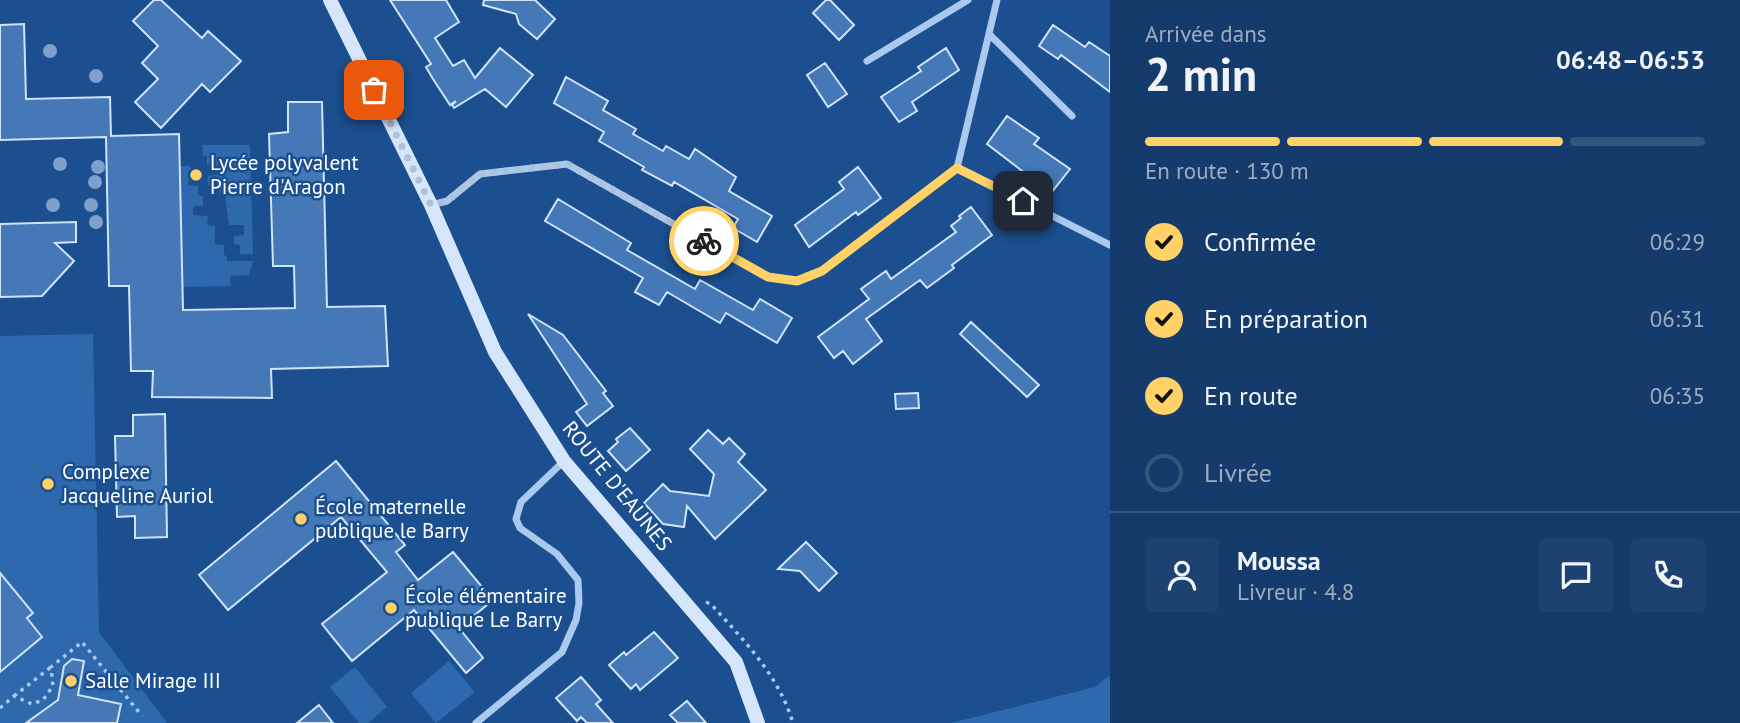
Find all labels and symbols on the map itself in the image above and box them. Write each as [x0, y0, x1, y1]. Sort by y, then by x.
pin [344, 60, 404, 120]
place label: Lycée polyvalent Pierre d'Aragon [210, 149, 359, 200]
marker: Lycée polyvalent Pierre d'Aragon [188, 167, 204, 183]
pin [993, 171, 1053, 231]
courier [669, 206, 739, 276]
street label: ROUTE D'EAUNES [557, 415, 678, 556]
place label: Complexe Jacqueline Auriol [61, 458, 213, 509]
marker: Complexe Jacqueline Auriol [40, 476, 56, 492]
place label: École maternelle publique le Barry [315, 493, 469, 544]
marker: École maternelle publique le Barry [293, 511, 309, 527]
place label: École élémentaire publique Le Barry [405, 582, 567, 633]
marker: École élémentaire publique Le Barry [383, 600, 399, 616]
place label: Salle Mirage III [85, 667, 221, 694]
marker: Salle Mirage III [63, 673, 79, 689]

